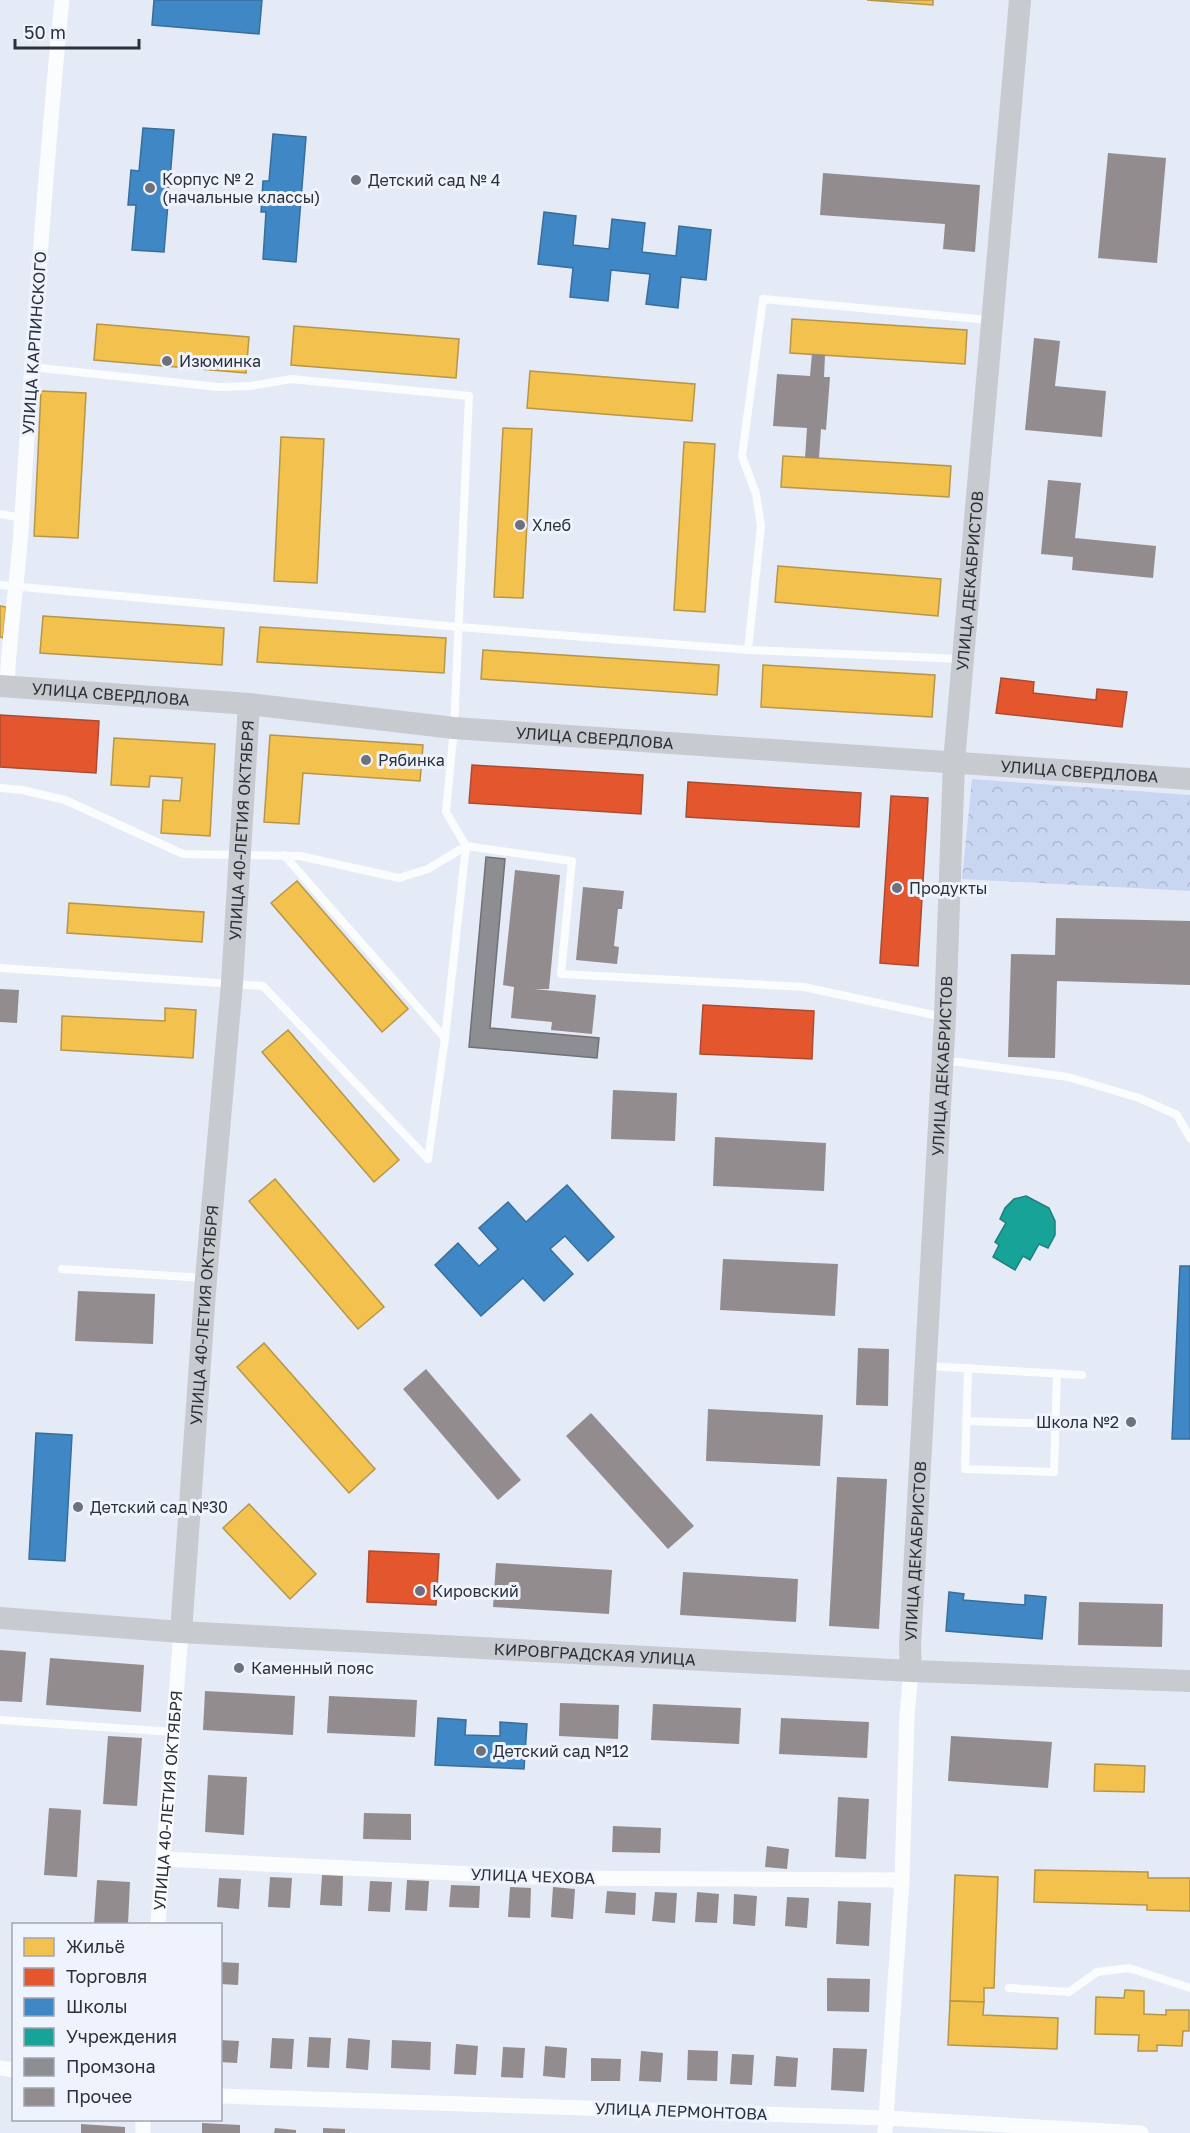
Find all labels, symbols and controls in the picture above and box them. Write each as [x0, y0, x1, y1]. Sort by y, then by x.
scale bar [15, 12, 140, 50]
text: 50 m [24, 21, 66, 43]
place label: Корпус № 2 (начальные классы) [162, 169, 320, 207]
place label: Детский сад № 4 [368, 170, 500, 190]
marker: Детский сад № 4 [349, 173, 363, 187]
marker: Корпус № 2 (начальные классы) [143, 181, 157, 195]
street label: УЛИЦА КАРПИНСКОГО [18, 251, 50, 435]
place label: Изюминка [179, 351, 261, 371]
marker: Изюминка [160, 354, 174, 368]
street label: УЛИЦА ДЕКАБРИСТОВ [952, 490, 987, 672]
place label: Хлеб [532, 515, 571, 535]
marker: Хлеб [513, 518, 527, 532]
street label: УЛИЦА СВЕРДЛОВА [31, 678, 191, 710]
street label: УЛИЦА 40-ЛЕТИЯ ОКТЯБРЯ [225, 719, 258, 941]
street label: УЛИЦА СВЕРДЛОВА [515, 722, 675, 753]
place label: Рябинка [378, 750, 445, 770]
marker: Рябинка [359, 753, 373, 767]
street label: УЛИЦА СВЕРДЛОВА [1000, 756, 1159, 787]
place label: Продукты [909, 878, 987, 898]
marker: Продукты [890, 881, 904, 895]
street label: УЛИЦА ДЕКАБРИСТОВ [927, 975, 956, 1157]
street label: УЛИЦА 40-ЛЕТИЯ ОКТЯБРЯ [186, 1204, 222, 1426]
place label: Школа №2 [1036, 1412, 1119, 1432]
marker: Школа №2 [1124, 1415, 1138, 1429]
street label: УЛИЦА ДЕКАБРИСТОВ [900, 1460, 930, 1642]
place label: Детский сад №30 [90, 1497, 228, 1517]
marker: Детский сад №30 [71, 1500, 85, 1514]
place label: Кировский [432, 1581, 519, 1601]
marker: Кировский [413, 1584, 427, 1598]
street label: КИРОВГРАДСКАЯ УЛИЦА [493, 1639, 697, 1670]
place label: Каменный пояс [251, 1658, 374, 1678]
marker: Каменный пояс [232, 1661, 246, 1675]
street label: УЛИЦА 40-ЛЕТИЯ ОКТЯБРЯ [149, 1689, 186, 1911]
place label: Детский сад №12 [493, 1741, 629, 1761]
marker: Детский сад №12 [474, 1744, 488, 1758]
street label: УЛИЦА ЧЕХОВА [470, 1864, 596, 1888]
legend [12, 1923, 222, 2121]
text: Жильё [66, 1935, 125, 1957]
text: Торговля [66, 1965, 147, 1987]
text: Школы [66, 1995, 128, 2017]
text: Учреждения [66, 2025, 177, 2047]
text: Промзона [66, 2055, 156, 2077]
text: Прочее [66, 2085, 132, 2107]
street label: УЛИЦА ЛЕРМОНТОВА [594, 2098, 768, 2124]

